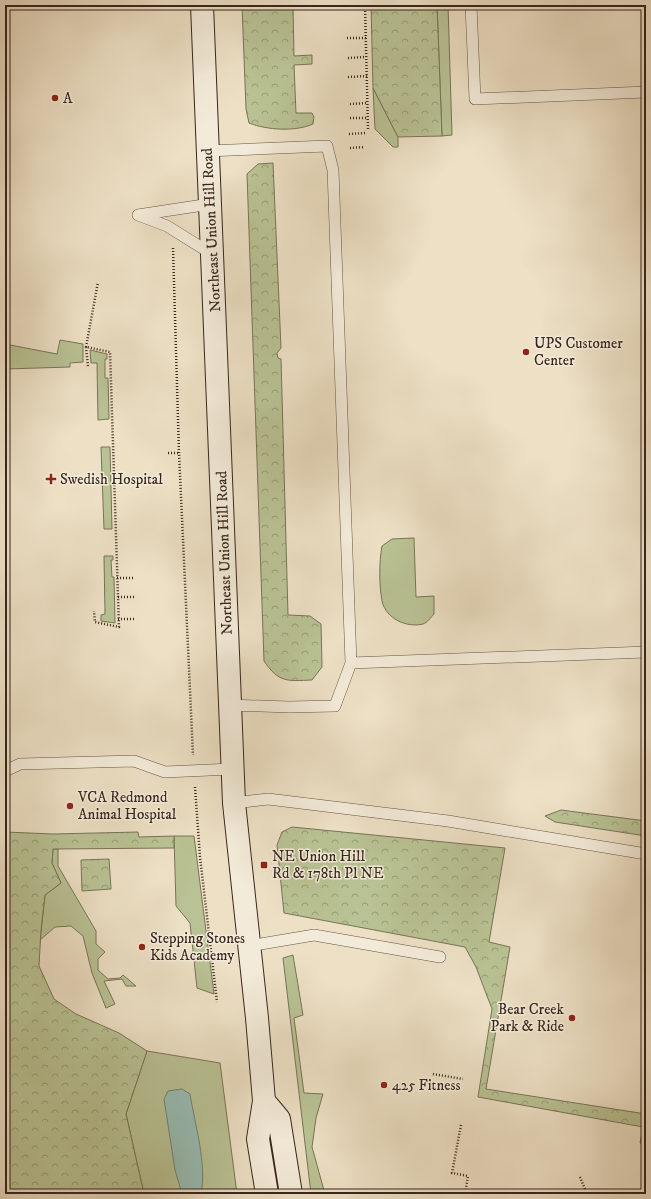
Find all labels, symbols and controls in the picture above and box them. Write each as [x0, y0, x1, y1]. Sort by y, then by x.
place label: A [63, 89, 73, 108]
marker: A [50, 93, 60, 103]
street label: Northeast Union Hill Road [198, 147, 225, 312]
place label: UPS Customer Center [534, 334, 623, 370]
marker: UPS Customer Center [521, 347, 531, 357]
place label: Swedish Hospital [60, 470, 163, 489]
street label: Northeast Union Hill Road [212, 470, 237, 635]
marker: Swedish Hospital [45, 473, 57, 485]
place label: VCA Redmond Animal Hospital [77, 788, 177, 824]
marker: VCA Redmond Animal Hospital [65, 801, 75, 811]
place label: NE Union Hill Rd & 178th Pl NE [272, 847, 384, 883]
marker: NE Union Hill Rd & 178th Pl NE [259, 860, 269, 870]
place label: Stepping Stones Kids Academy [150, 929, 245, 965]
marker: Stepping Stones Kids Academy [137, 942, 147, 952]
place label: Bear Creek Park & Ride [490, 1000, 565, 1036]
marker: Bear Creek Park & Ride [567, 1013, 577, 1023]
place label: 425 Fitness [392, 1076, 460, 1095]
marker: 425 Fitness [379, 1080, 389, 1090]

